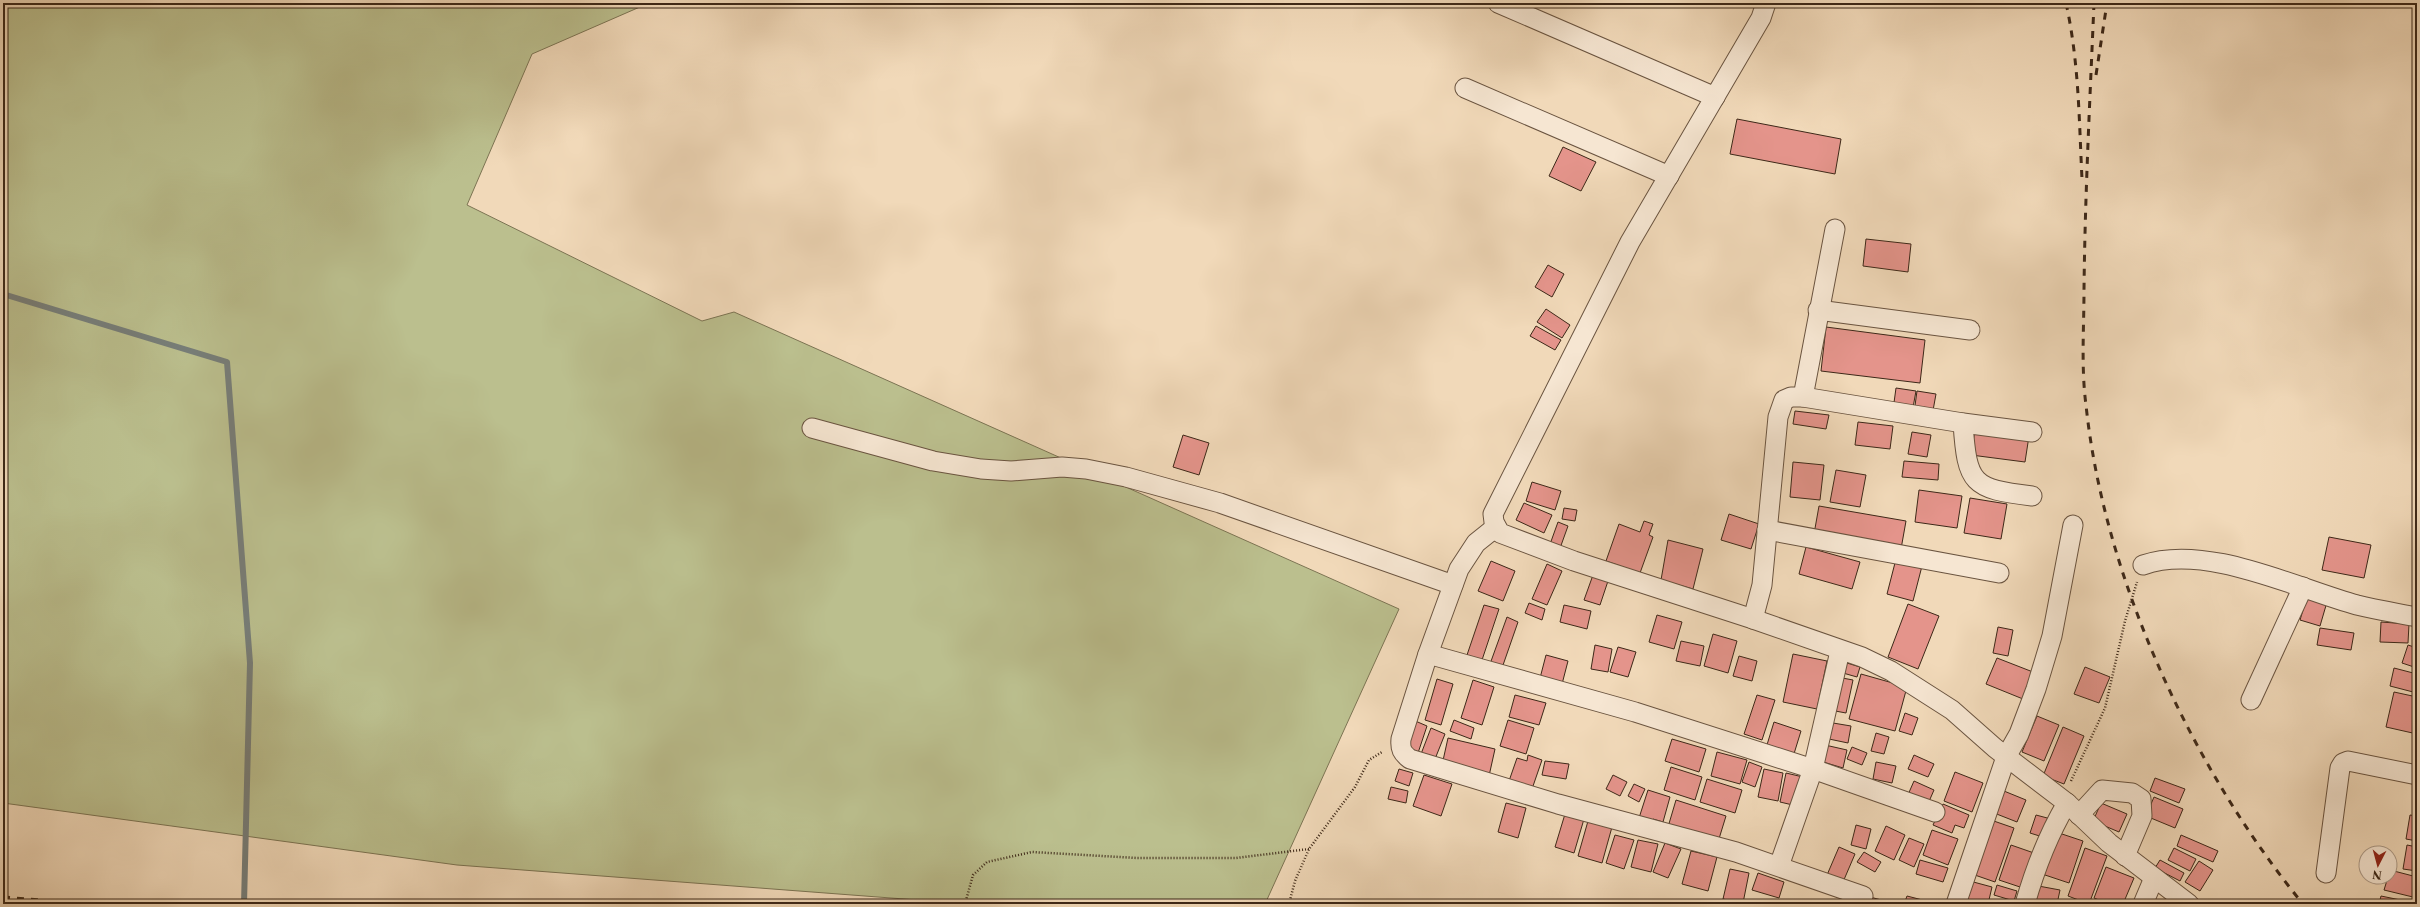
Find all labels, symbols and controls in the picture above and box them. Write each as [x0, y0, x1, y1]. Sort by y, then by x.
north arrow [2358, 845, 2398, 885]
text: N [2371, 867, 2382, 882]

